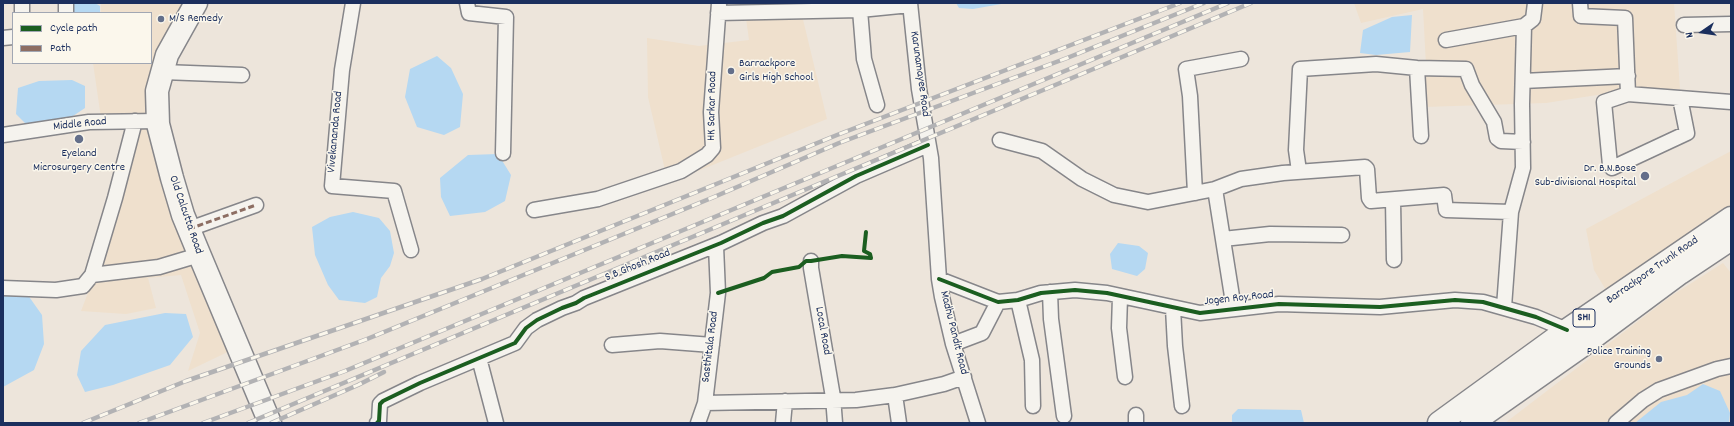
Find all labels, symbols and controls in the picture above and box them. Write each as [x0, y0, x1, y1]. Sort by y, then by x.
legend [12, 12, 152, 64]
place label: M/S Remedy [169, 12, 223, 26]
north arrow [1682, 12, 1722, 52]
marker: M/S Remedy [156, 14, 166, 24]
text: Cycle path [50, 20, 98, 37]
street label: Karunamayee Road [906, 30, 932, 118]
text: N [1682, 30, 1699, 39]
text: Path [50, 40, 71, 57]
place label: Barrackpore Girls High School [739, 57, 813, 85]
marker: Barrackpore Girls High School [726, 66, 736, 76]
street label: HK Sarkar Road [705, 71, 721, 141]
street label: Vivekananda Road [325, 91, 347, 173]
street label: Middle Road [52, 115, 108, 135]
marker: Eyeland Microsurgery Centre [73, 133, 85, 145]
place label: Eyeland Microsurgery Centre [33, 147, 125, 175]
place label: Dr. B.N.Bose Sub-divisional Hospital [1535, 162, 1636, 190]
marker: Dr. B.N.Bose Sub-divisional Hospital [1639, 170, 1651, 182]
street label: Old Calcutta Road [165, 174, 205, 256]
street label: Barrackpore Trunk Road [1604, 234, 1702, 308]
street label: S B Ghosh Road [603, 246, 673, 286]
street label: Jogen Roy Road [1204, 288, 1274, 310]
street label: Madhu Pandit Road [936, 290, 970, 376]
street label: Local Road [811, 306, 833, 356]
road number: SH1 [1573, 309, 1595, 327]
street label: Sasthitala Road [699, 310, 723, 384]
place label: Police Training Grounds [1587, 345, 1651, 373]
marker: Police Training Grounds [1654, 354, 1664, 364]

